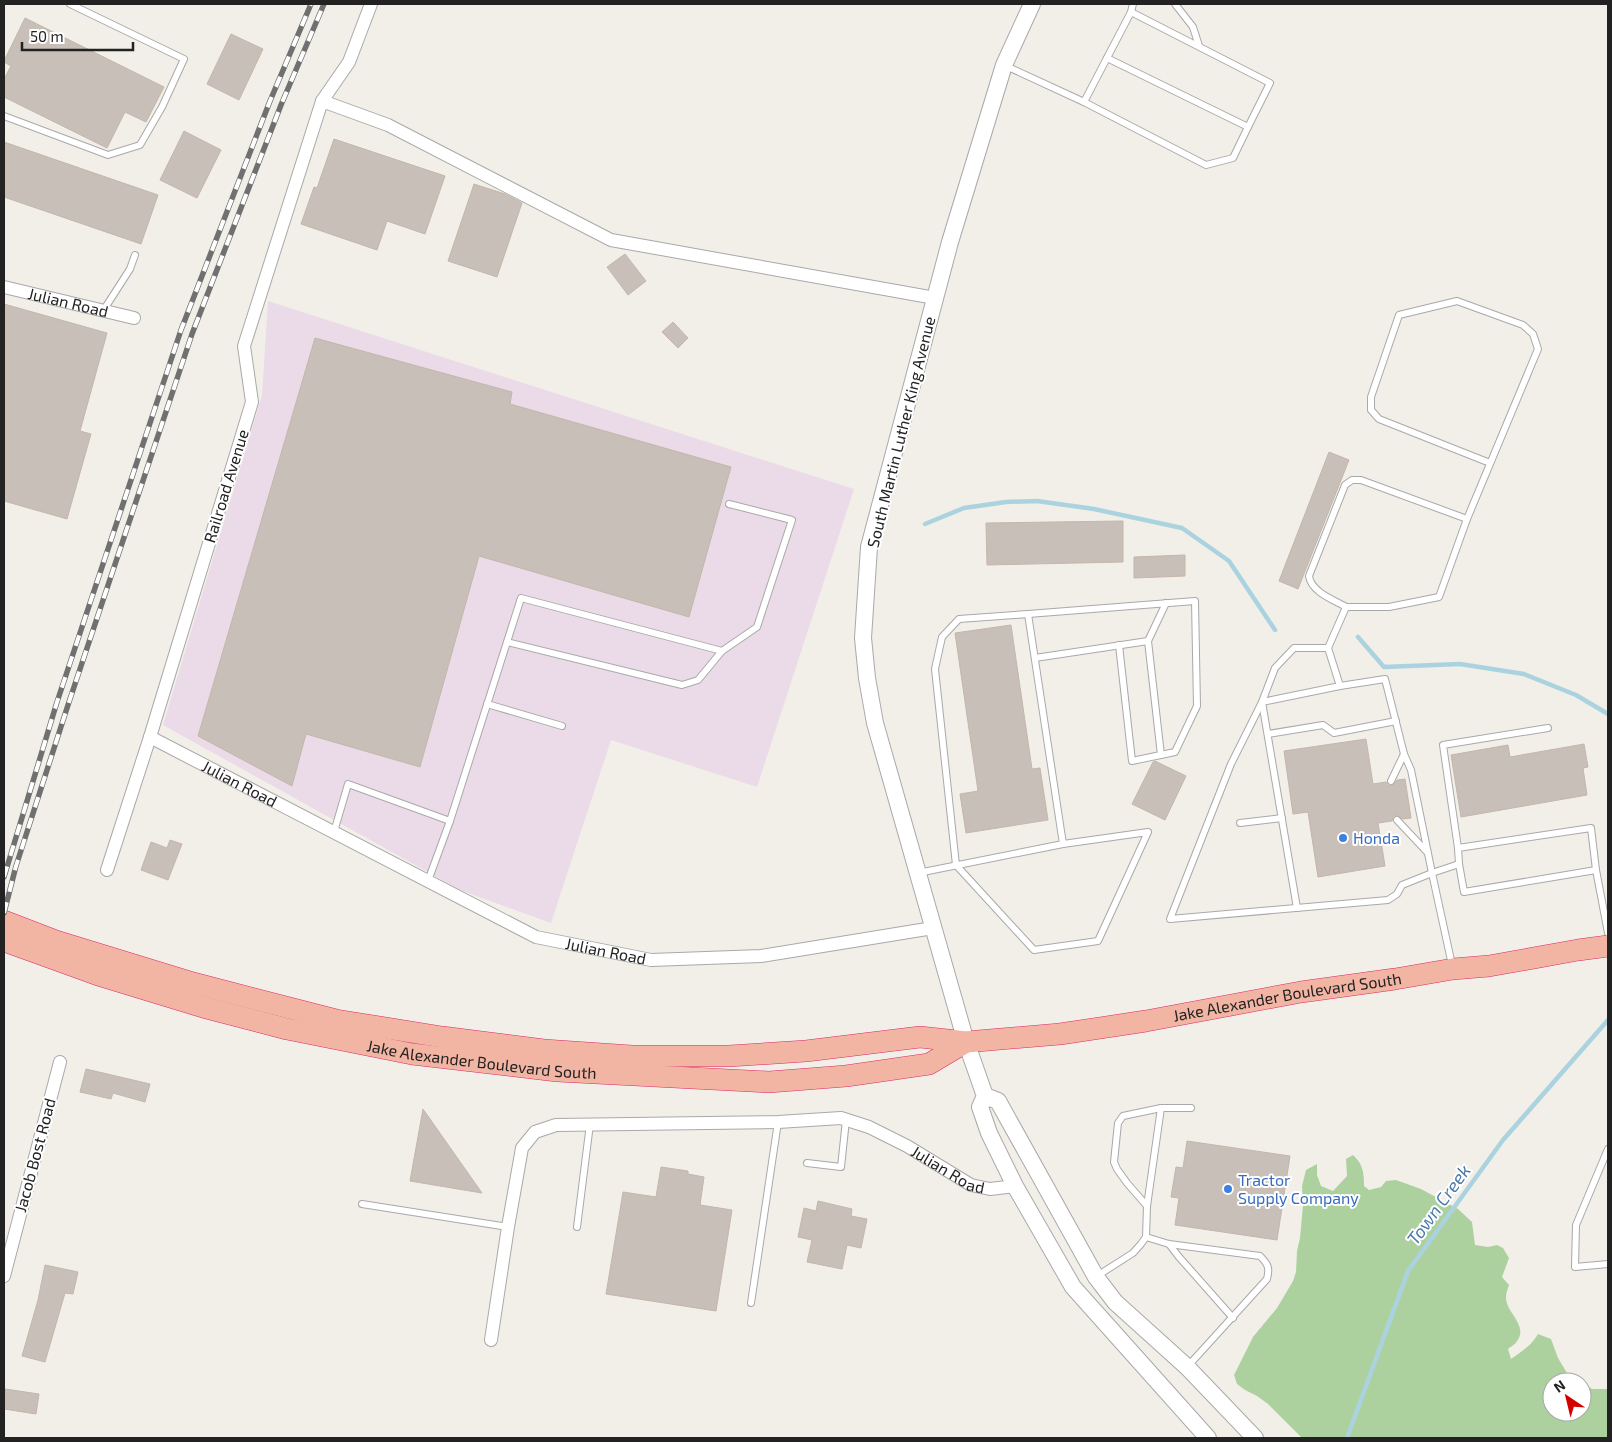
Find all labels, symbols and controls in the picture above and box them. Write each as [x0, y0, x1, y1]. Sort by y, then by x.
scale bar [22, 20, 134, 52]
text: 50 m [30, 27, 64, 45]
street label: Julian Road [26, 283, 110, 321]
street label: South Martin Luther King Avenue [863, 314, 938, 550]
street label: Railroad Avenue [199, 427, 252, 545]
street label: Julian Road [199, 756, 281, 810]
place label: Honda [1353, 828, 1400, 847]
marker: Honda [1337, 832, 1349, 844]
street label: Julian Road [564, 933, 648, 968]
street label: Jake Alexander Boulevard South [1171, 968, 1403, 1025]
street label: Jake Alexander Boulevard South [365, 1035, 597, 1082]
street label: Jacob Bost Road [10, 1096, 59, 1214]
street label: Julian Road [908, 1141, 986, 1197]
water label: Town Creek [1402, 1160, 1475, 1249]
place label: Tractor Supply Company [1238, 1170, 1359, 1207]
marker: Tractor Supply Company [1222, 1183, 1234, 1195]
north arrow [1542, 1372, 1592, 1422]
text: N [1550, 1376, 1568, 1396]

